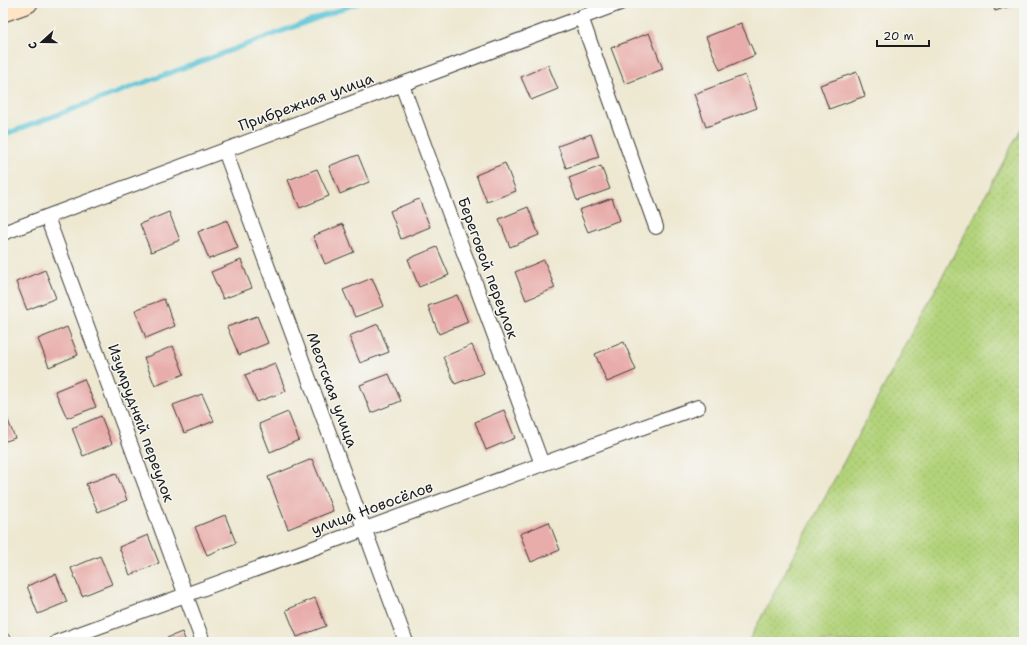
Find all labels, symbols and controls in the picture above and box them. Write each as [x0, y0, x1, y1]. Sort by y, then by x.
north arrow [22, 22, 62, 62]
scale bar [877, 22, 929, 48]
text: 20 m [883, 28, 914, 44]
text: С [25, 39, 41, 51]
street label: Прибрежная улица [236, 68, 377, 136]
street label: Береговой переулок [453, 194, 523, 342]
street label: Меотская улица [302, 329, 362, 451]
street label: Изумрудный переулок [103, 341, 179, 505]
street label: улица Новосёлов [308, 477, 436, 539]

